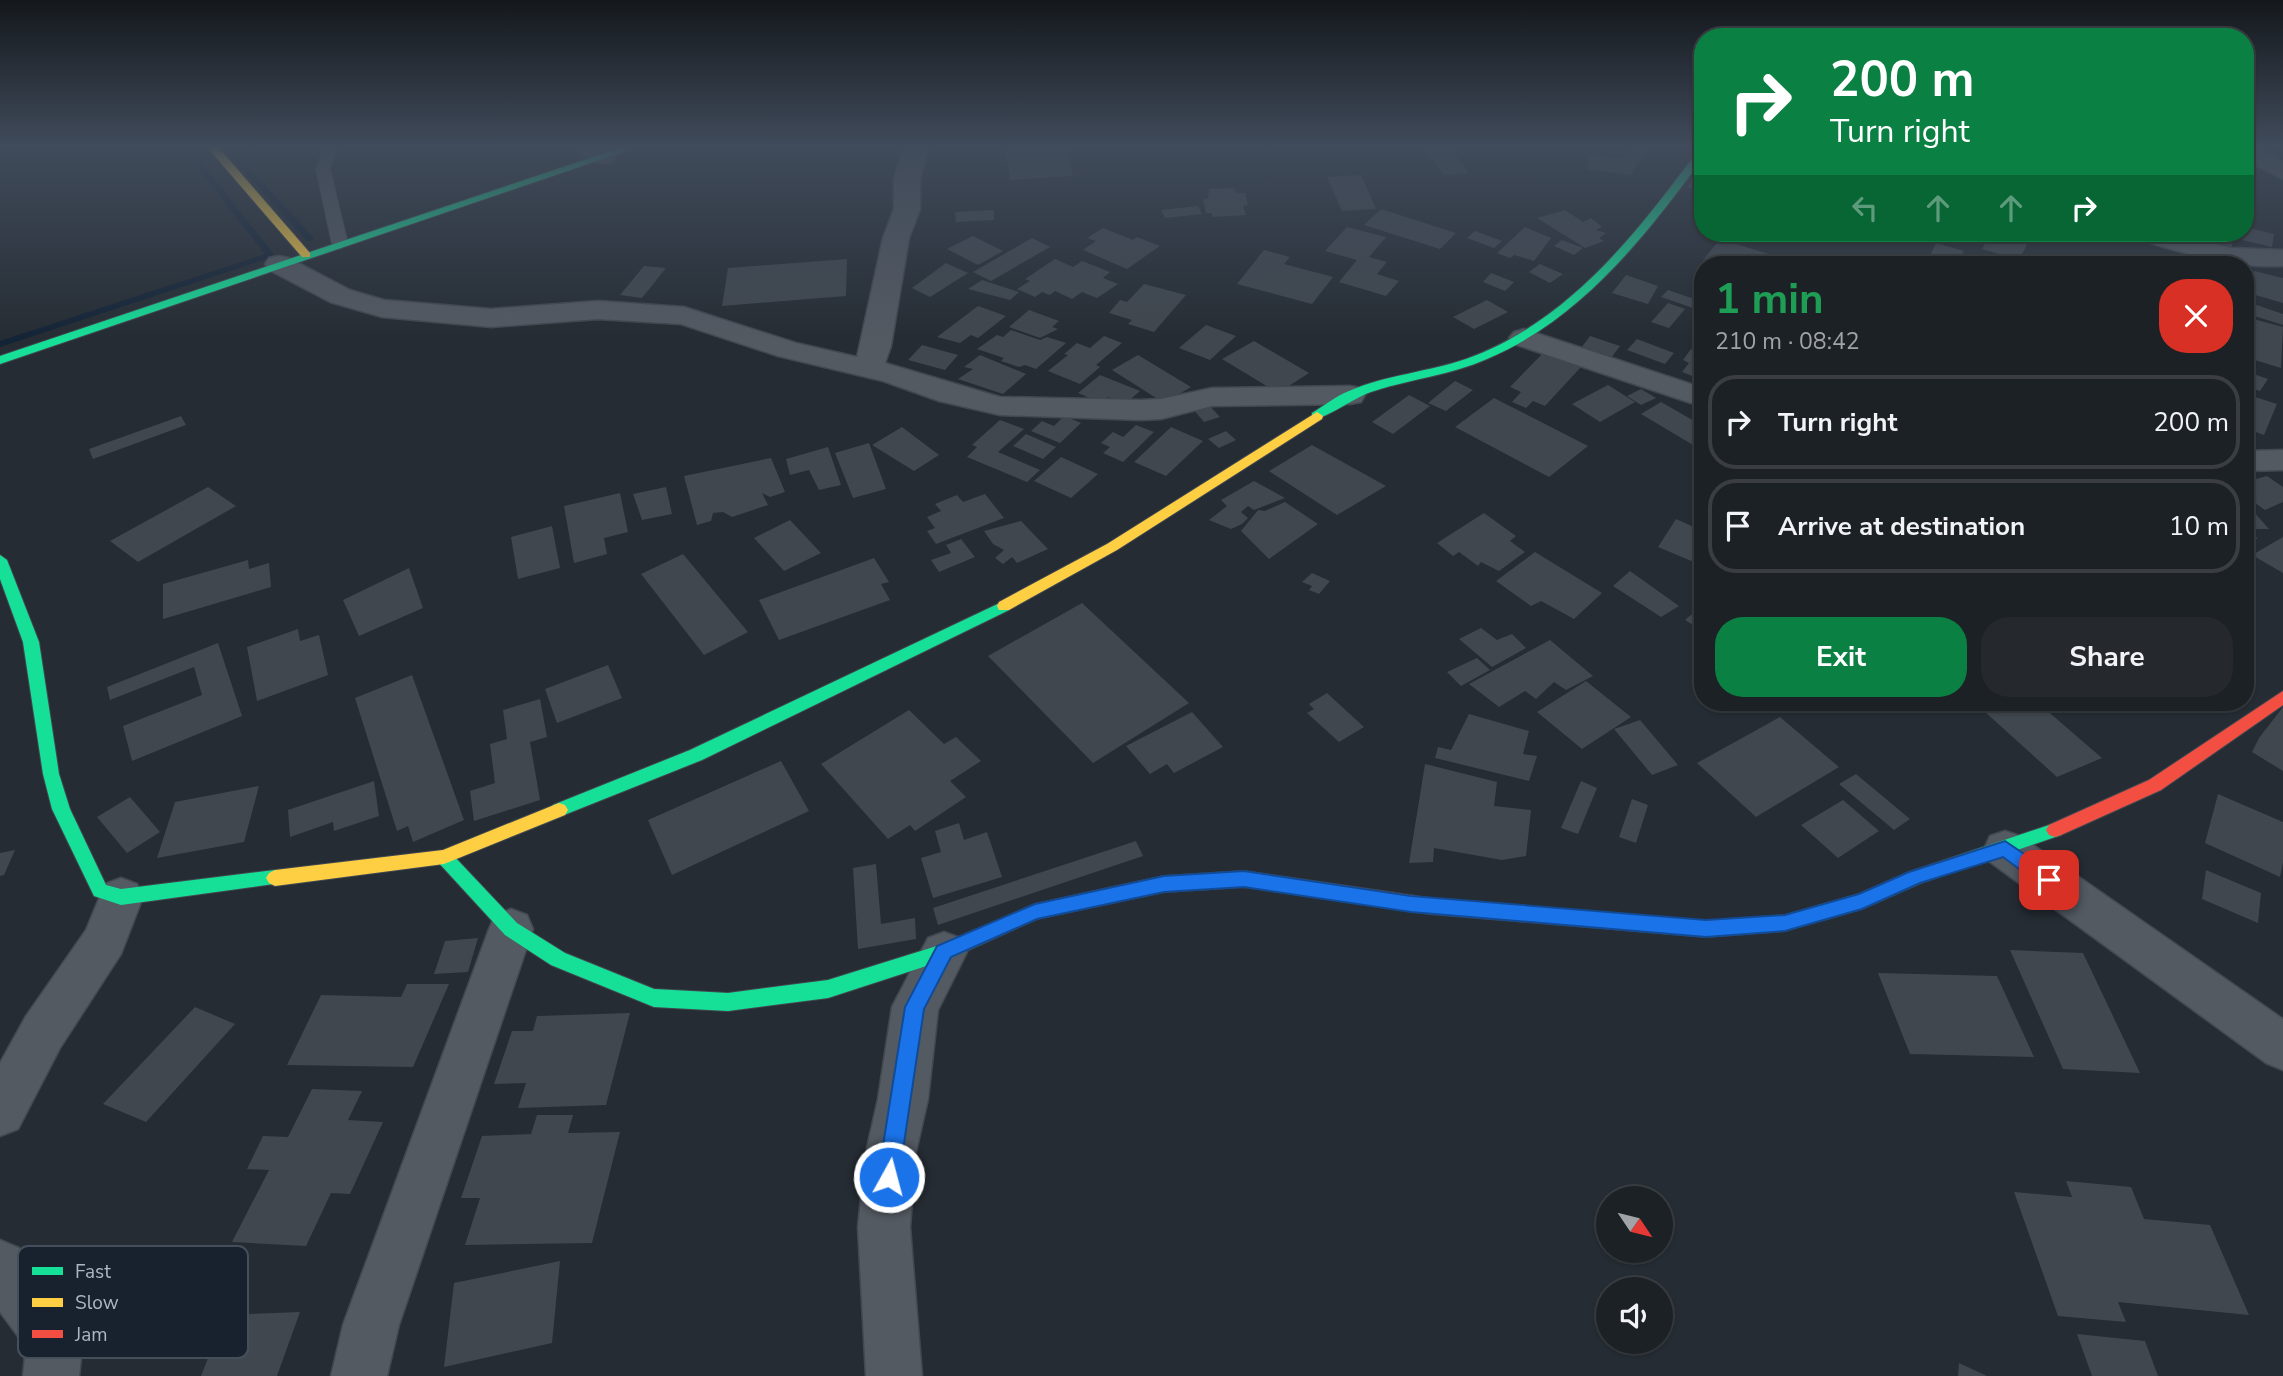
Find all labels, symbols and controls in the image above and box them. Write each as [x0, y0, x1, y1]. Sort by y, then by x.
text: 200 m [1830, 46, 1974, 113]
icon: right [1715, 56, 1806, 147]
text: Turn right [1830, 110, 1970, 153]
icon: left [1846, 189, 1884, 227]
icon: ahead [1919, 189, 1957, 227]
icon: ahead [1992, 189, 2030, 227]
icon: right [2065, 189, 2103, 227]
text: 1 min [1715, 271, 1824, 328]
button: close [2159, 279, 2233, 353]
text: 210 m · 08:42 [1715, 326, 1860, 357]
icon: right [1719, 403, 1757, 441]
text: Turn right [1778, 405, 1897, 440]
text: 200 m [2153, 405, 2229, 440]
icon: arrive [1719, 507, 1757, 545]
text: Arrive at destination [1778, 509, 2025, 544]
text: 10 m [2169, 509, 2229, 544]
button: Exit [1715, 617, 1967, 697]
button: Share [1981, 617, 2233, 697]
pin [2019, 850, 2079, 910]
icon: arrive [2030, 861, 2068, 899]
position arrow [852, 1140, 926, 1214]
north arrow [1596, 1186, 1673, 1264]
map controls [1596, 1186, 1673, 1354]
legend [18, 1246, 248, 1358]
text: Fast [75, 1259, 111, 1285]
button: sound [1596, 1277, 1673, 1354]
text: Slow [75, 1290, 119, 1316]
text: Jam [74, 1322, 108, 1348]

